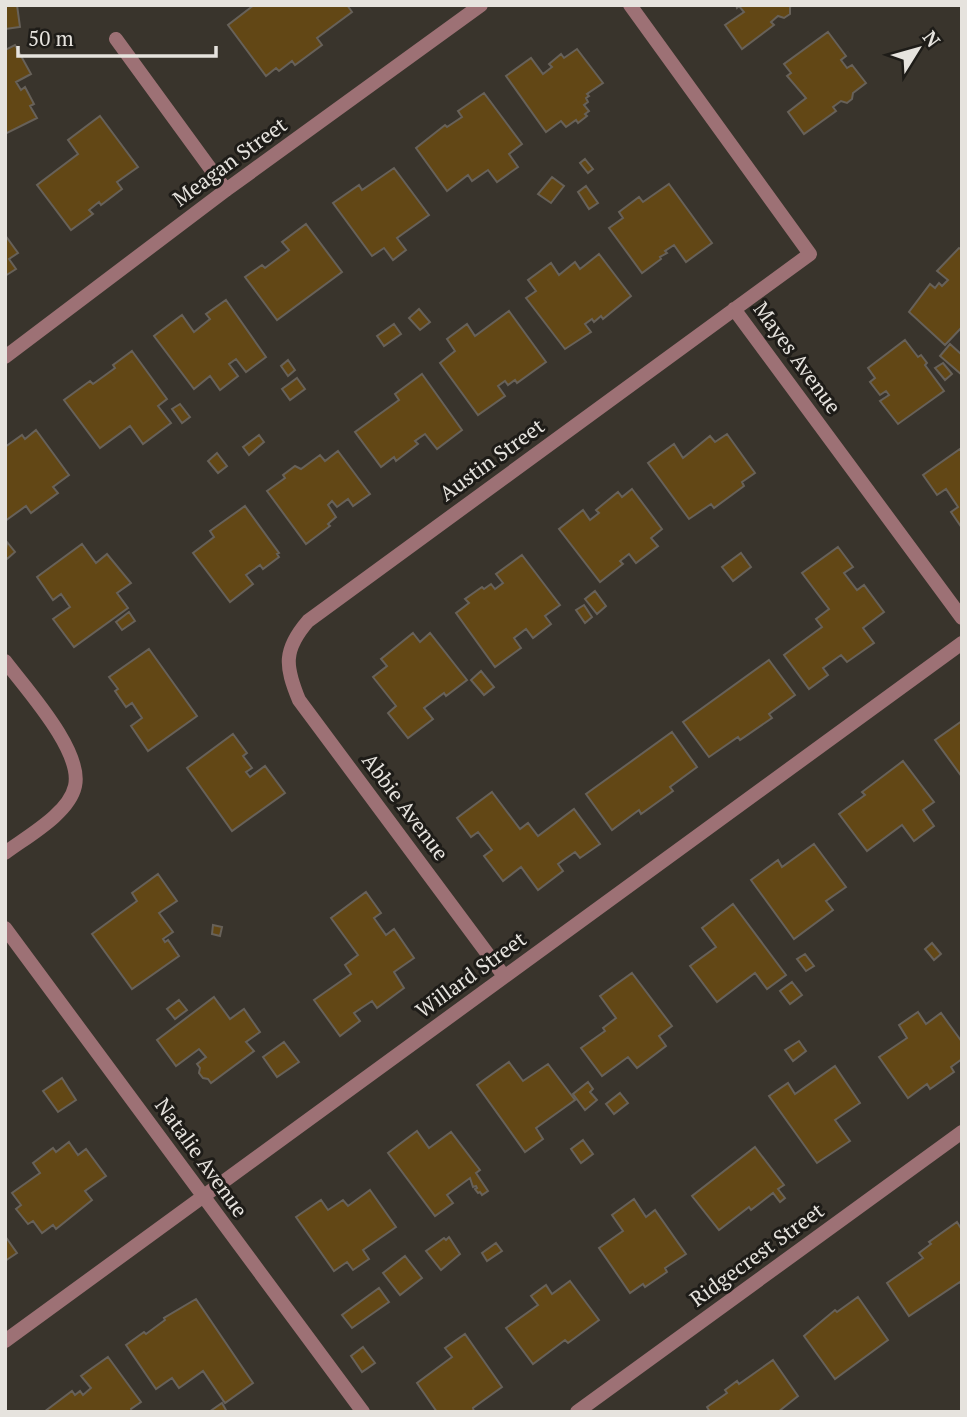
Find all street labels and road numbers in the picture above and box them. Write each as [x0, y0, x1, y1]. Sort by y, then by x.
street label: Meagan Street [167, 110, 292, 212]
street label: Mayes Avenue [748, 296, 848, 419]
street label: Austin Street [433, 412, 550, 507]
street label: Abbie Avenue [356, 747, 455, 866]
street label: Willard Street [410, 925, 531, 1024]
street label: Natalie Avenue [149, 1092, 255, 1223]
street label: Ridgecrest Street [684, 1196, 829, 1312]

